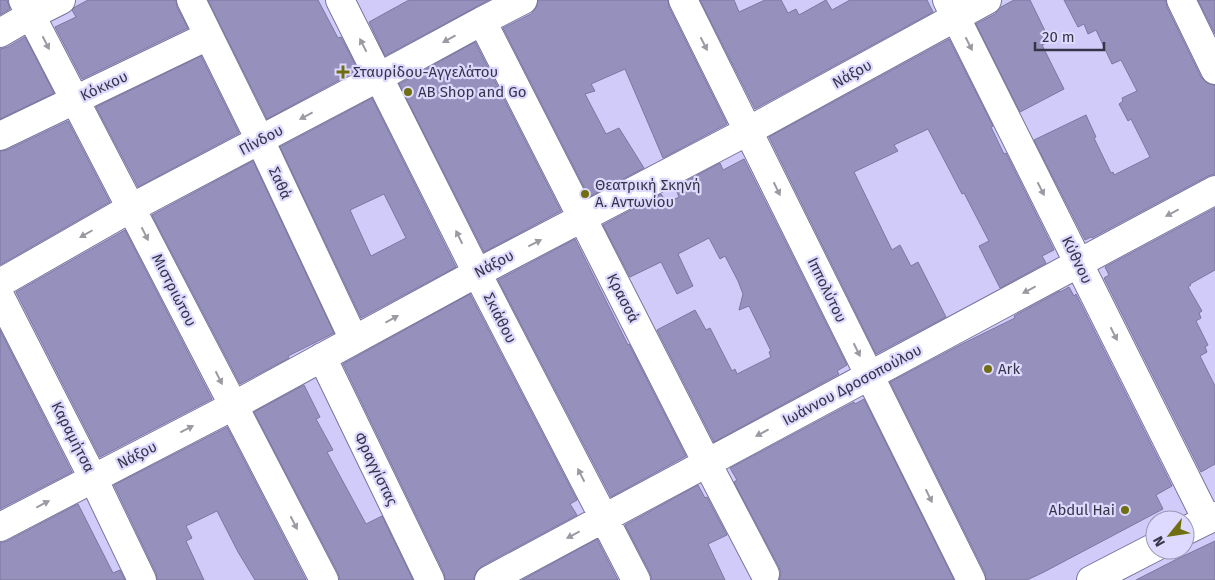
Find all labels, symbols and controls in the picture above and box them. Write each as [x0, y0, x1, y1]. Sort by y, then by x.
scale bar [1035, 20, 1104, 52]
text: 20 m [1042, 28, 1075, 46]
one-way arrow [442, 35, 456, 43]
one-way arrow [42, 36, 50, 51]
one-way arrow [700, 36, 709, 51]
one-way arrow [965, 36, 973, 51]
one-way arrow [359, 37, 367, 52]
street label: Νάξου [829, 56, 875, 92]
place label: Σταυρίδου-Αγγελάτου [353, 63, 498, 81]
marker: Σταυρίδου-Αγγελάτου [337, 66, 349, 78]
street label: Κόκκου [77, 67, 131, 105]
place label: ΑΒ Shop and Go [418, 83, 526, 101]
marker: ΑΒ Shop and Go [402, 86, 414, 98]
one-way arrow [299, 112, 313, 120]
street label: Πίνδου [236, 121, 286, 159]
street label: Σαθά [265, 164, 295, 202]
place label: Θεατρική Σκηνή Α. Αντωνίου [595, 176, 701, 211]
one-way arrow [773, 182, 781, 196]
one-way arrow [1037, 182, 1045, 196]
marker: Θεατρική Σκηνή Α. Αντωνίου [579, 188, 591, 200]
one-way arrow [1165, 209, 1179, 217]
one-way arrow [141, 227, 149, 241]
one-way arrow [78, 230, 93, 238]
one-way arrow [454, 230, 462, 244]
street label: Κύθνου [1058, 233, 1096, 287]
one-way arrow [528, 239, 543, 247]
street label: Νάξου [471, 246, 517, 282]
street label: Μιστριώτου [148, 251, 200, 329]
street label: Ιππολύτου [804, 255, 850, 325]
street label: Κρασσά [603, 270, 643, 326]
one-way arrow [1022, 286, 1036, 294]
street label: Σκιάθου [480, 290, 520, 346]
one-way arrow [385, 315, 399, 323]
one-way arrow [1110, 327, 1118, 342]
street label: Ιωάννου Δροσοπούλου [779, 341, 925, 429]
one-way arrow [853, 343, 861, 357]
place label: Ark [998, 360, 1020, 378]
marker: Ark [982, 363, 994, 375]
one-way arrow [215, 371, 223, 386]
street label: Καραμήτσα [48, 399, 99, 475]
one-way arrow [180, 425, 195, 433]
street label: Φραγγίστας [350, 429, 402, 509]
one-way arrow [755, 429, 770, 437]
street label: Νάξου [114, 437, 160, 473]
one-way arrow [577, 467, 585, 482]
one-way arrow [925, 489, 933, 503]
one-way arrow [36, 500, 50, 508]
place label: Abdul Hai [1049, 501, 1115, 519]
marker: Abdul Hai [1119, 504, 1131, 516]
north arrow [1145, 510, 1195, 560]
one-way arrow [290, 516, 298, 530]
one-way arrow [566, 531, 580, 539]
text: N [1149, 533, 1169, 550]

